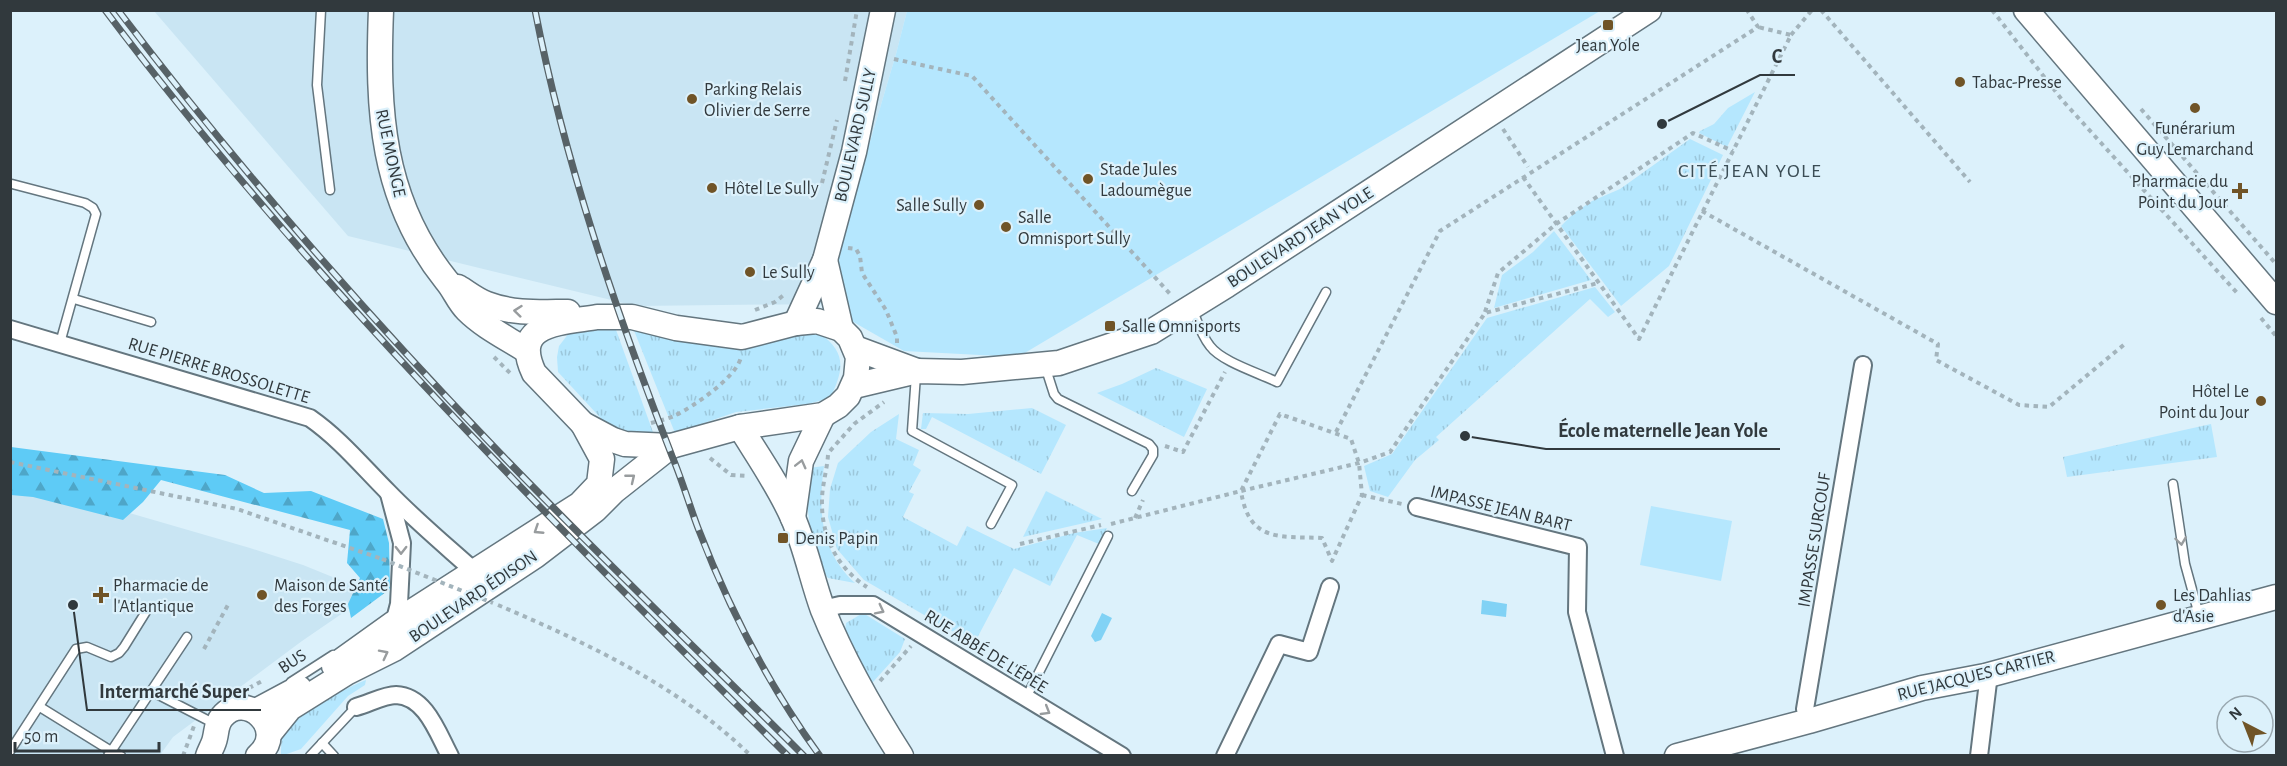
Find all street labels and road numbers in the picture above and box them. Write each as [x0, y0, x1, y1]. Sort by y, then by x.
street label: BOULEVARD SULLY [832, 66, 880, 204]
street label: RUE MONGE [372, 107, 408, 199]
street label: BOULEVARD JEAN YOLE [1224, 184, 1377, 292]
street label: RUE PIERRE BROSSOLETTE [126, 335, 312, 407]
street label: IMPASSE SURCOUF [1795, 471, 1835, 609]
street label: IMPASSE JEAN BART [1428, 483, 1573, 535]
street label: BOULEVARD ÉDISON [404, 545, 541, 646]
street label: RUE ABBÉ DE L'ÉPÉE [921, 604, 1052, 697]
street label: BUS [275, 646, 310, 677]
street label: RUE JACQUES CARTIER [1896, 648, 2057, 704]

